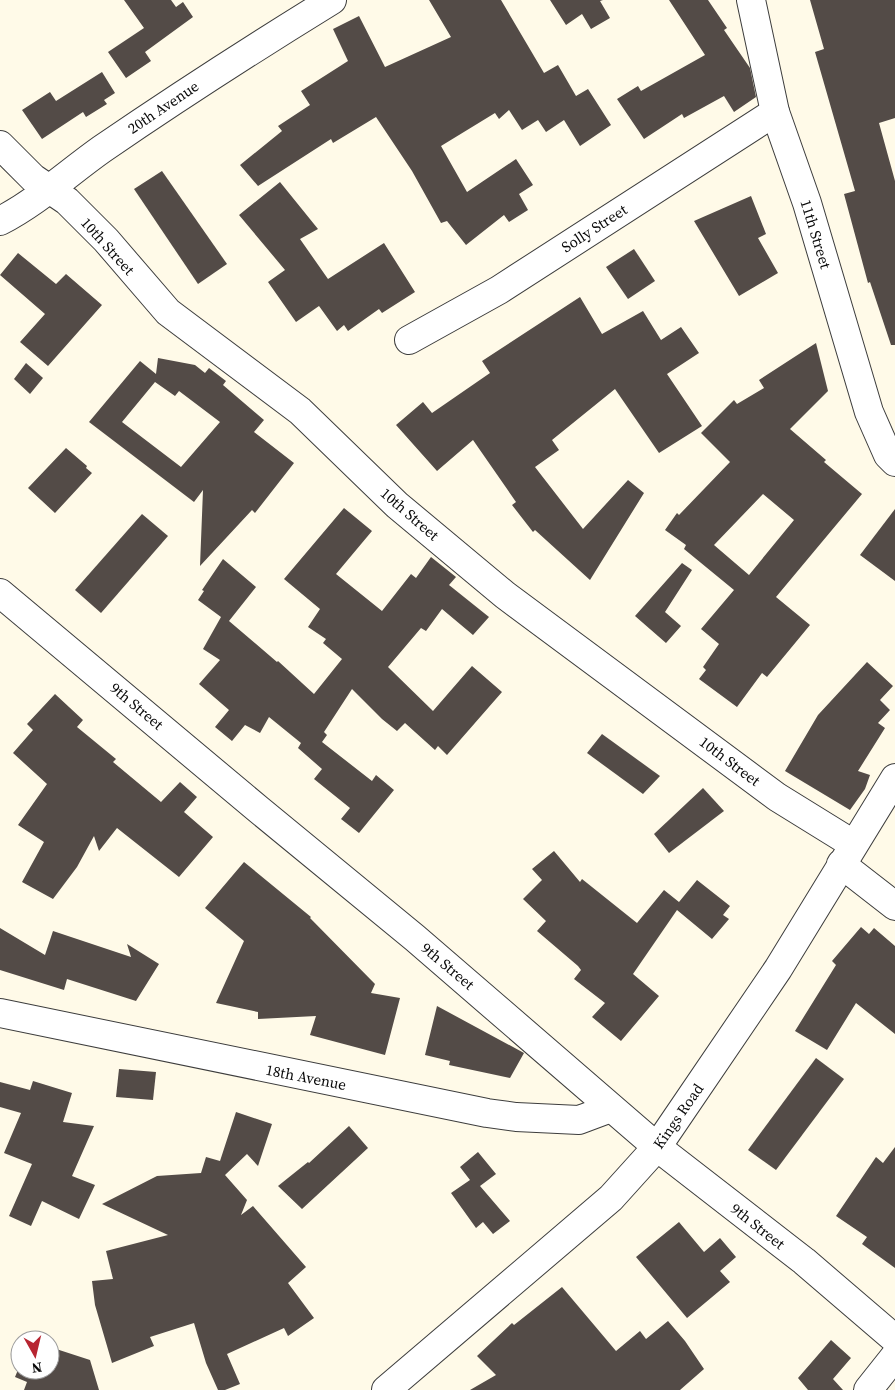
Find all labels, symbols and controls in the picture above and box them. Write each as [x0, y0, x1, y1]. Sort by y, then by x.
street label: 20th Avenue [123, 75, 203, 139]
street label: 11th Street [796, 197, 836, 271]
street label: Solly Street [557, 199, 631, 257]
street label: 10th Street [76, 213, 140, 280]
street label: 10th Street [376, 483, 444, 545]
street label: 9th Street [106, 677, 168, 735]
street label: 10th Street [695, 731, 765, 791]
street label: 9th Street [417, 937, 479, 995]
street label: 18th Avenue [264, 1059, 348, 1095]
street label: Kings Road [648, 1079, 708, 1153]
street label: 9th Street [726, 1198, 790, 1254]
north arrow [10, 1330, 60, 1380]
text: N [30, 1357, 43, 1378]

